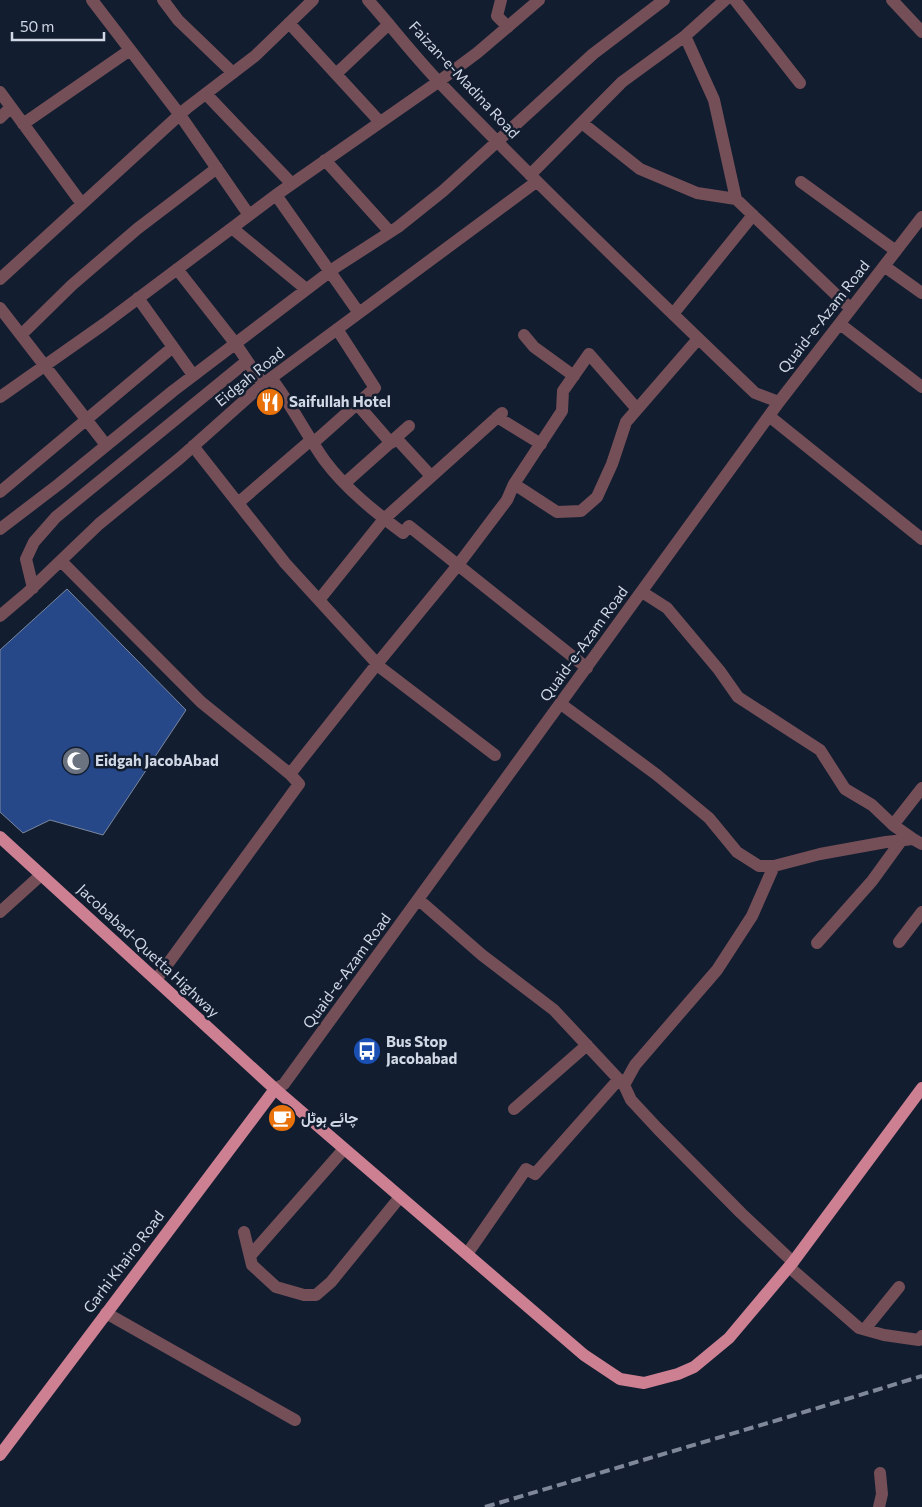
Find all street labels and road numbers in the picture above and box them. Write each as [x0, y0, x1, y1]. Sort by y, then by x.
street label: Faizan-e-Madina Road [406, 17, 524, 142]
street label: Quaid-e-Azam Road [774, 257, 873, 376]
street label: Eidgah Road [211, 343, 288, 410]
street label: Quaid-e-Azam Road [535, 582, 631, 704]
street label: Jacobabad-Quetta Highway [74, 880, 224, 1021]
street label: Quaid-e-Azam Road [298, 909, 394, 1031]
street label: Garhi Khairo Road [79, 1207, 167, 1316]

